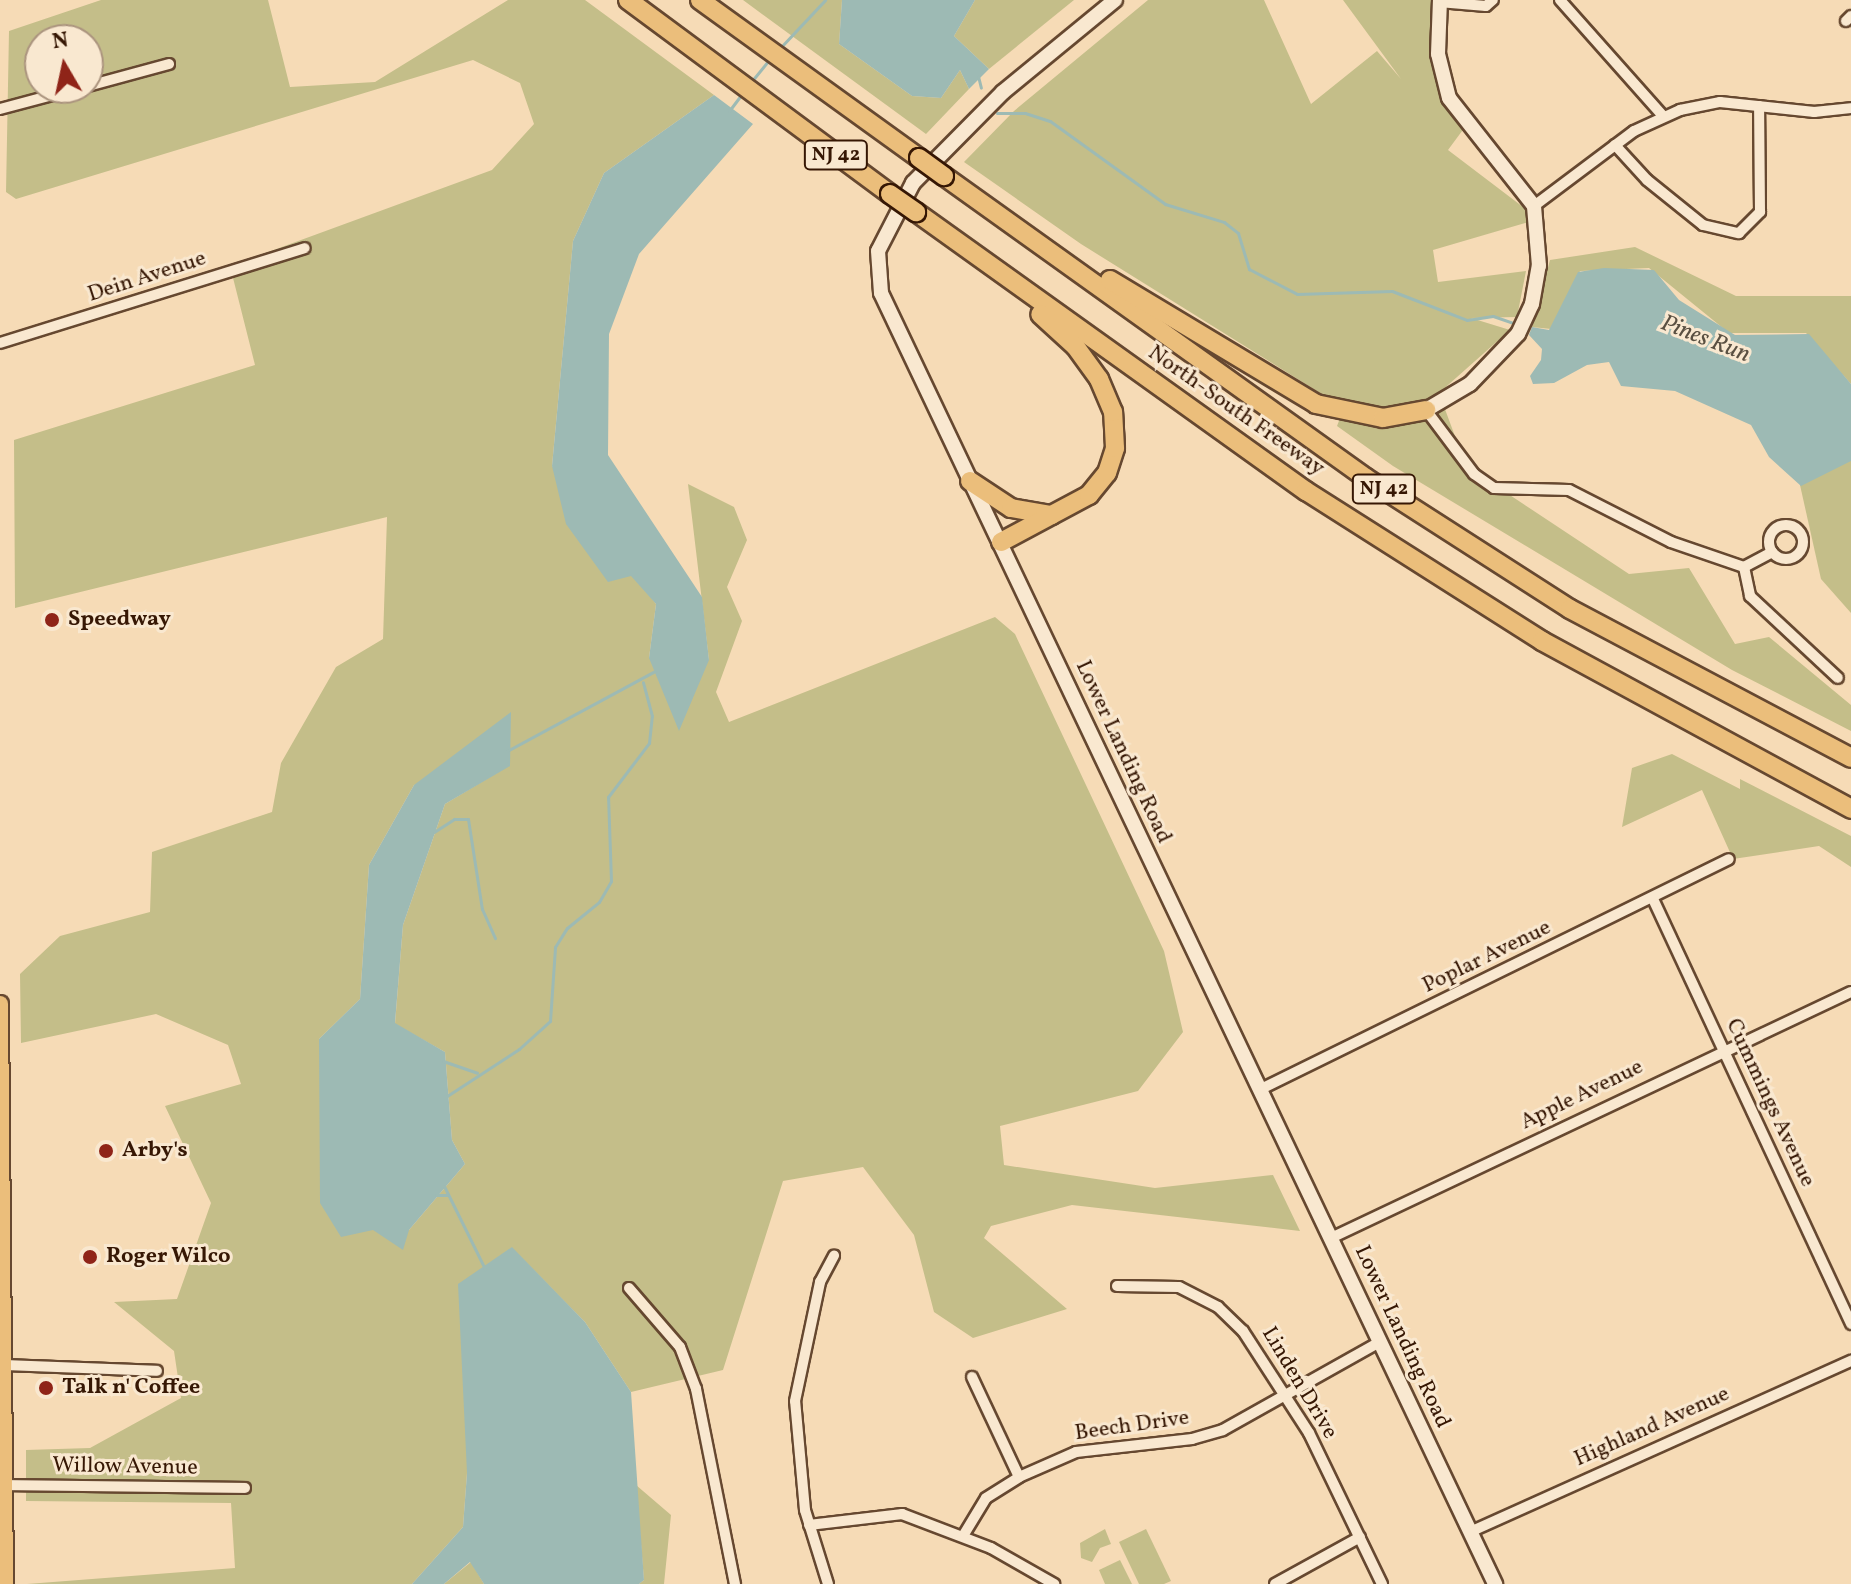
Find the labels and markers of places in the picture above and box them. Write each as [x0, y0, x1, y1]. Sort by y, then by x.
place label: Speedway [68, 607, 171, 633]
marker: Speedway [43, 611, 61, 629]
place label: Arby's [122, 1138, 188, 1164]
marker: Arby's [97, 1142, 115, 1160]
place label: Roger Wilco [106, 1244, 231, 1270]
marker: Roger Wilco [81, 1248, 99, 1266]
place label: Talk n' Coffee [62, 1375, 200, 1401]
marker: Talk n' Coffee [37, 1379, 55, 1397]

